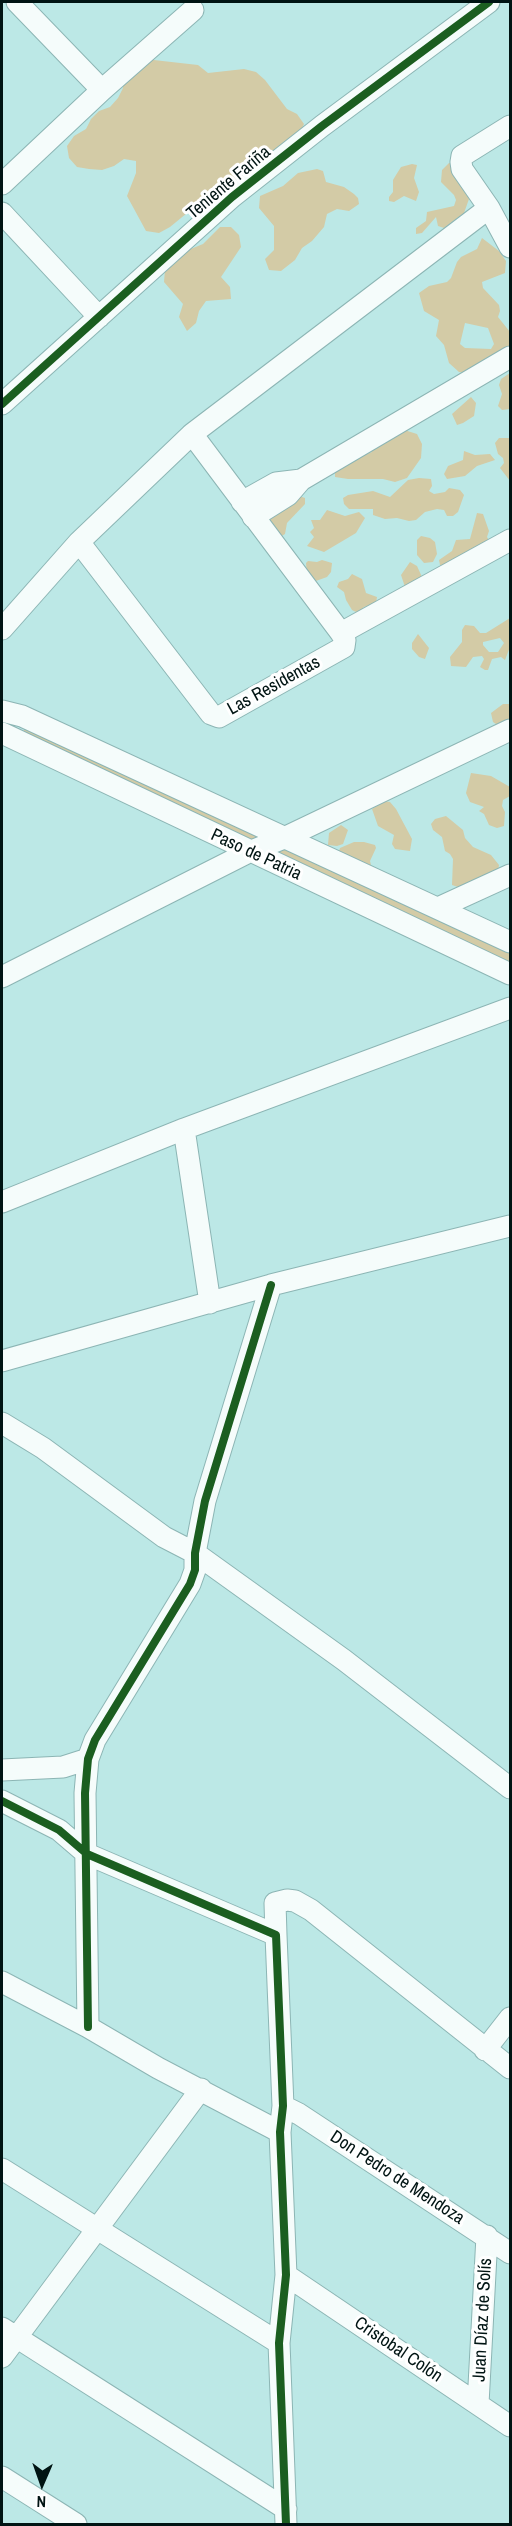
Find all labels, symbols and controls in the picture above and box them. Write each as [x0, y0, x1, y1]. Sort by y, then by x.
street label: Teniente Fariña [183, 142, 275, 224]
street label: Las Residentas [224, 652, 324, 720]
street label: Paso de Patria [207, 825, 305, 885]
street label: Don Pedro de Mendoza [326, 2126, 468, 2230]
street label: Juan Díaz de Solís [469, 2258, 497, 2382]
street label: Cristobal Colón [350, 2313, 446, 2387]
north arrow [12, 2454, 72, 2514]
text: N [36, 2491, 47, 2513]

